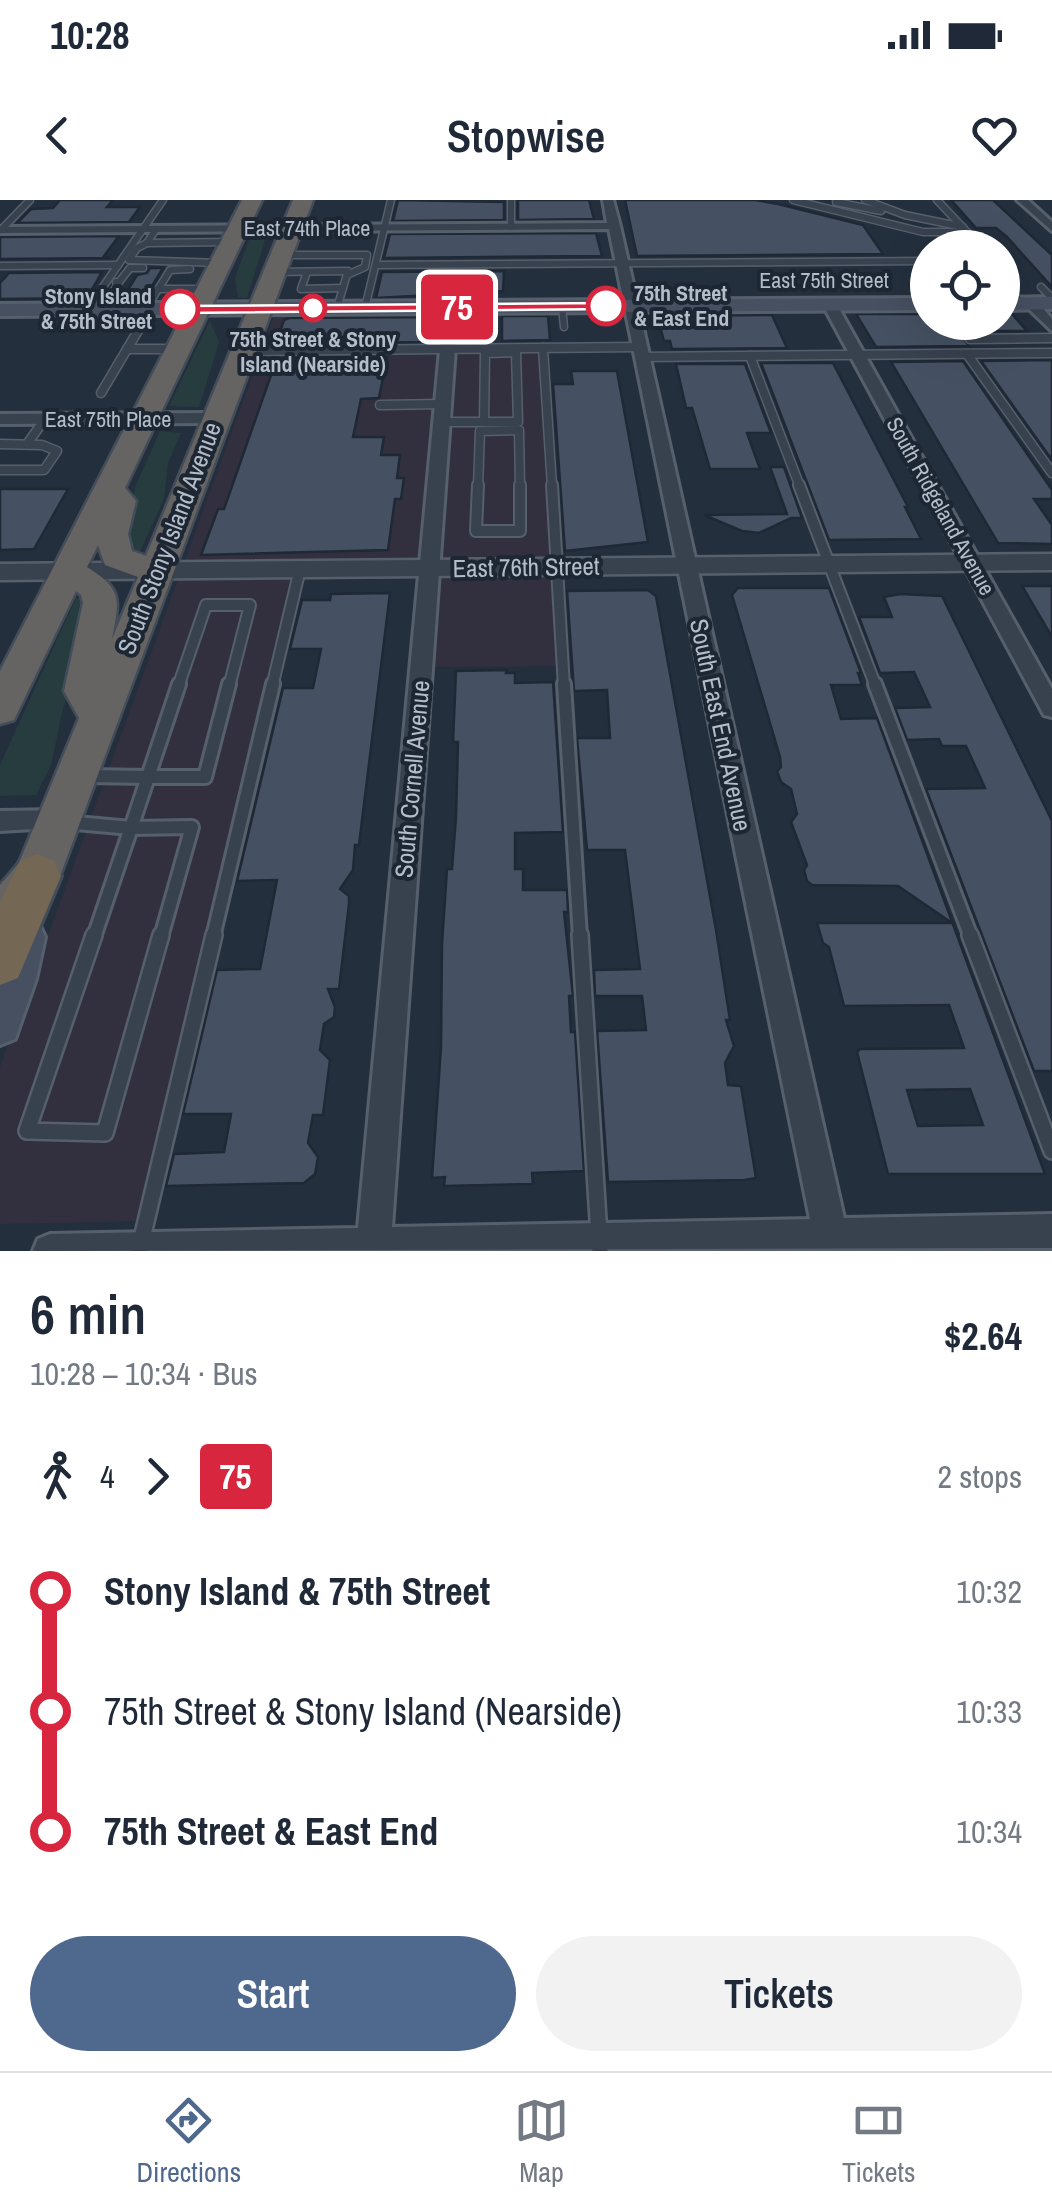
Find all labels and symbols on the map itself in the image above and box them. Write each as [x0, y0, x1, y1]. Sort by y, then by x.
street label: East 74th Place [244, 213, 370, 243]
street label: East 75th Street [759, 265, 889, 295]
line badge: 75 [412, 274, 502, 340]
place label: 75th Street & East End [634, 278, 729, 333]
place label: Stony Island & 75th Street [41, 281, 152, 336]
marker: 75th Street & East End [587, 287, 625, 325]
marker: Stony Island & 75th Street [161, 290, 199, 328]
marker: 75th Street & Stony Island (Nearside) [300, 295, 326, 321]
place label: 75th Street & Stony Island (Nearside) [230, 324, 396, 379]
street label: East 75th Place [45, 404, 171, 434]
street label: South Ridgeland Avenue [880, 412, 1002, 600]
street label: South Stony Island Avenue [109, 417, 229, 659]
street label: East 76th Street [452, 549, 600, 585]
street label: South East End Avenue [682, 616, 760, 834]
street label: South Cornell Avenue [386, 679, 438, 879]

